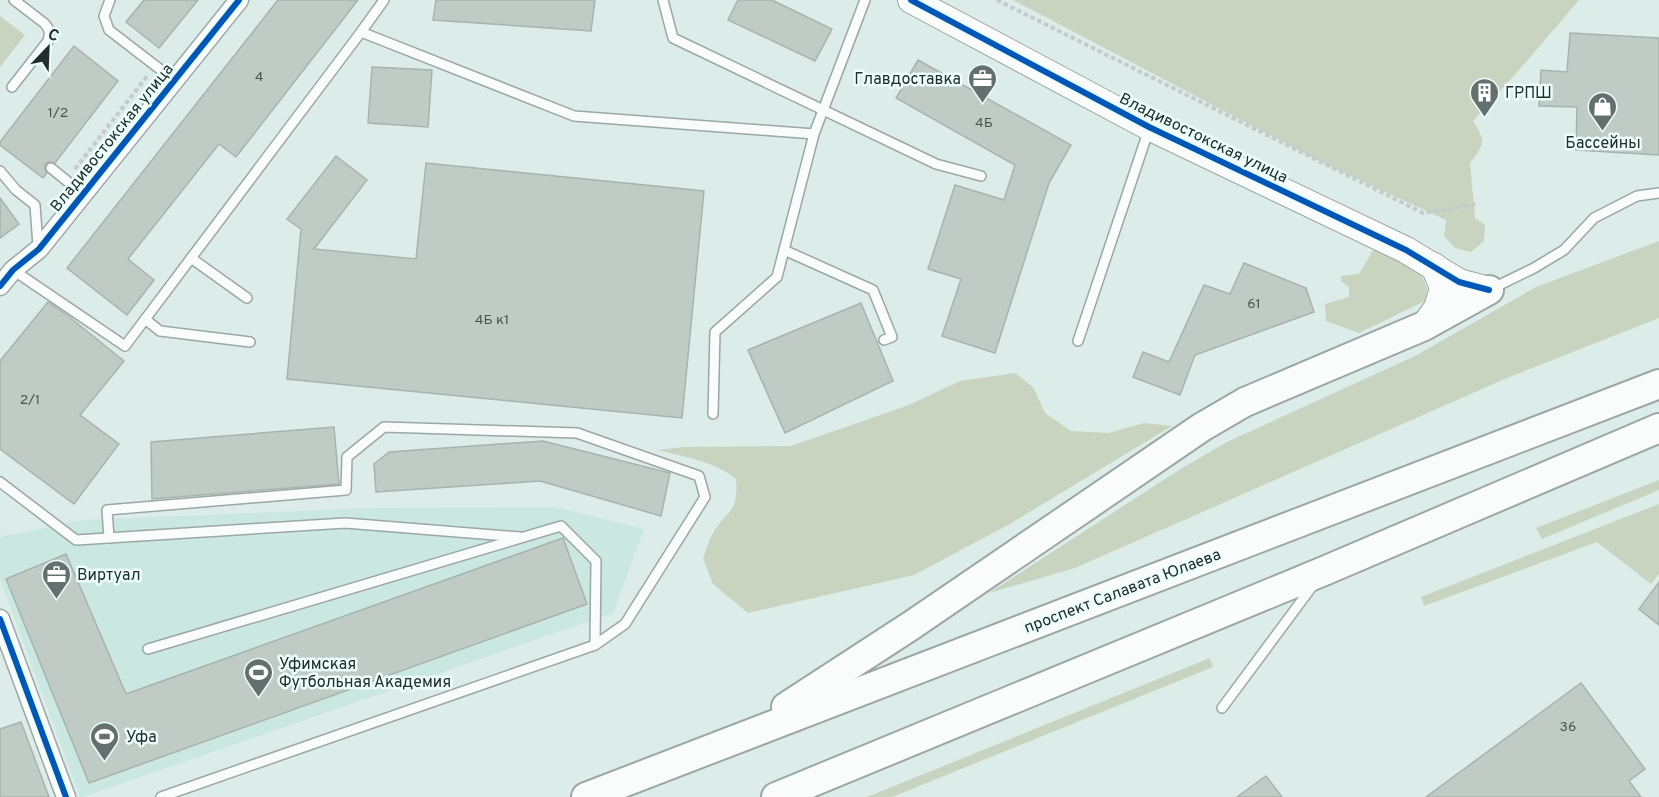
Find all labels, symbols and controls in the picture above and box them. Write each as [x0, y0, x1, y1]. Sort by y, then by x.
north arrow [18, 18, 78, 78]
text: С [44, 25, 62, 47]
street label: Владивостокская улица [47, 60, 179, 216]
office icon: Главдоставка [966, 62, 998, 104]
house number: 4 [255, 69, 263, 86]
place label: Главдоставка [854, 70, 961, 90]
building icon: ГРПШ [1468, 76, 1500, 118]
place label: ГРПШ [1505, 84, 1552, 104]
street label: Владивостокская улица [1116, 89, 1291, 188]
shop icon: Бассейны [1587, 90, 1619, 132]
house number: 1/2 [48, 105, 68, 122]
house number: 4Б [975, 115, 993, 132]
place label: Бассейны [1565, 134, 1641, 154]
house number: 61 [1247, 296, 1261, 313]
house number: 4Б к1 [475, 312, 509, 329]
house number: 2/1 [20, 392, 40, 409]
street label: проспект Салавата Юлаева [1022, 545, 1224, 639]
office icon: Виртуал [40, 558, 72, 600]
place label: Виртуал [77, 566, 141, 586]
place label: Уфимская Футбольная Академия [279, 655, 451, 693]
sports icon: Уфимская Футбольная Академия [242, 656, 274, 698]
house number: 36 [1560, 719, 1576, 736]
sports icon: Уфа [89, 720, 121, 762]
place label: Уфа [126, 728, 157, 748]

